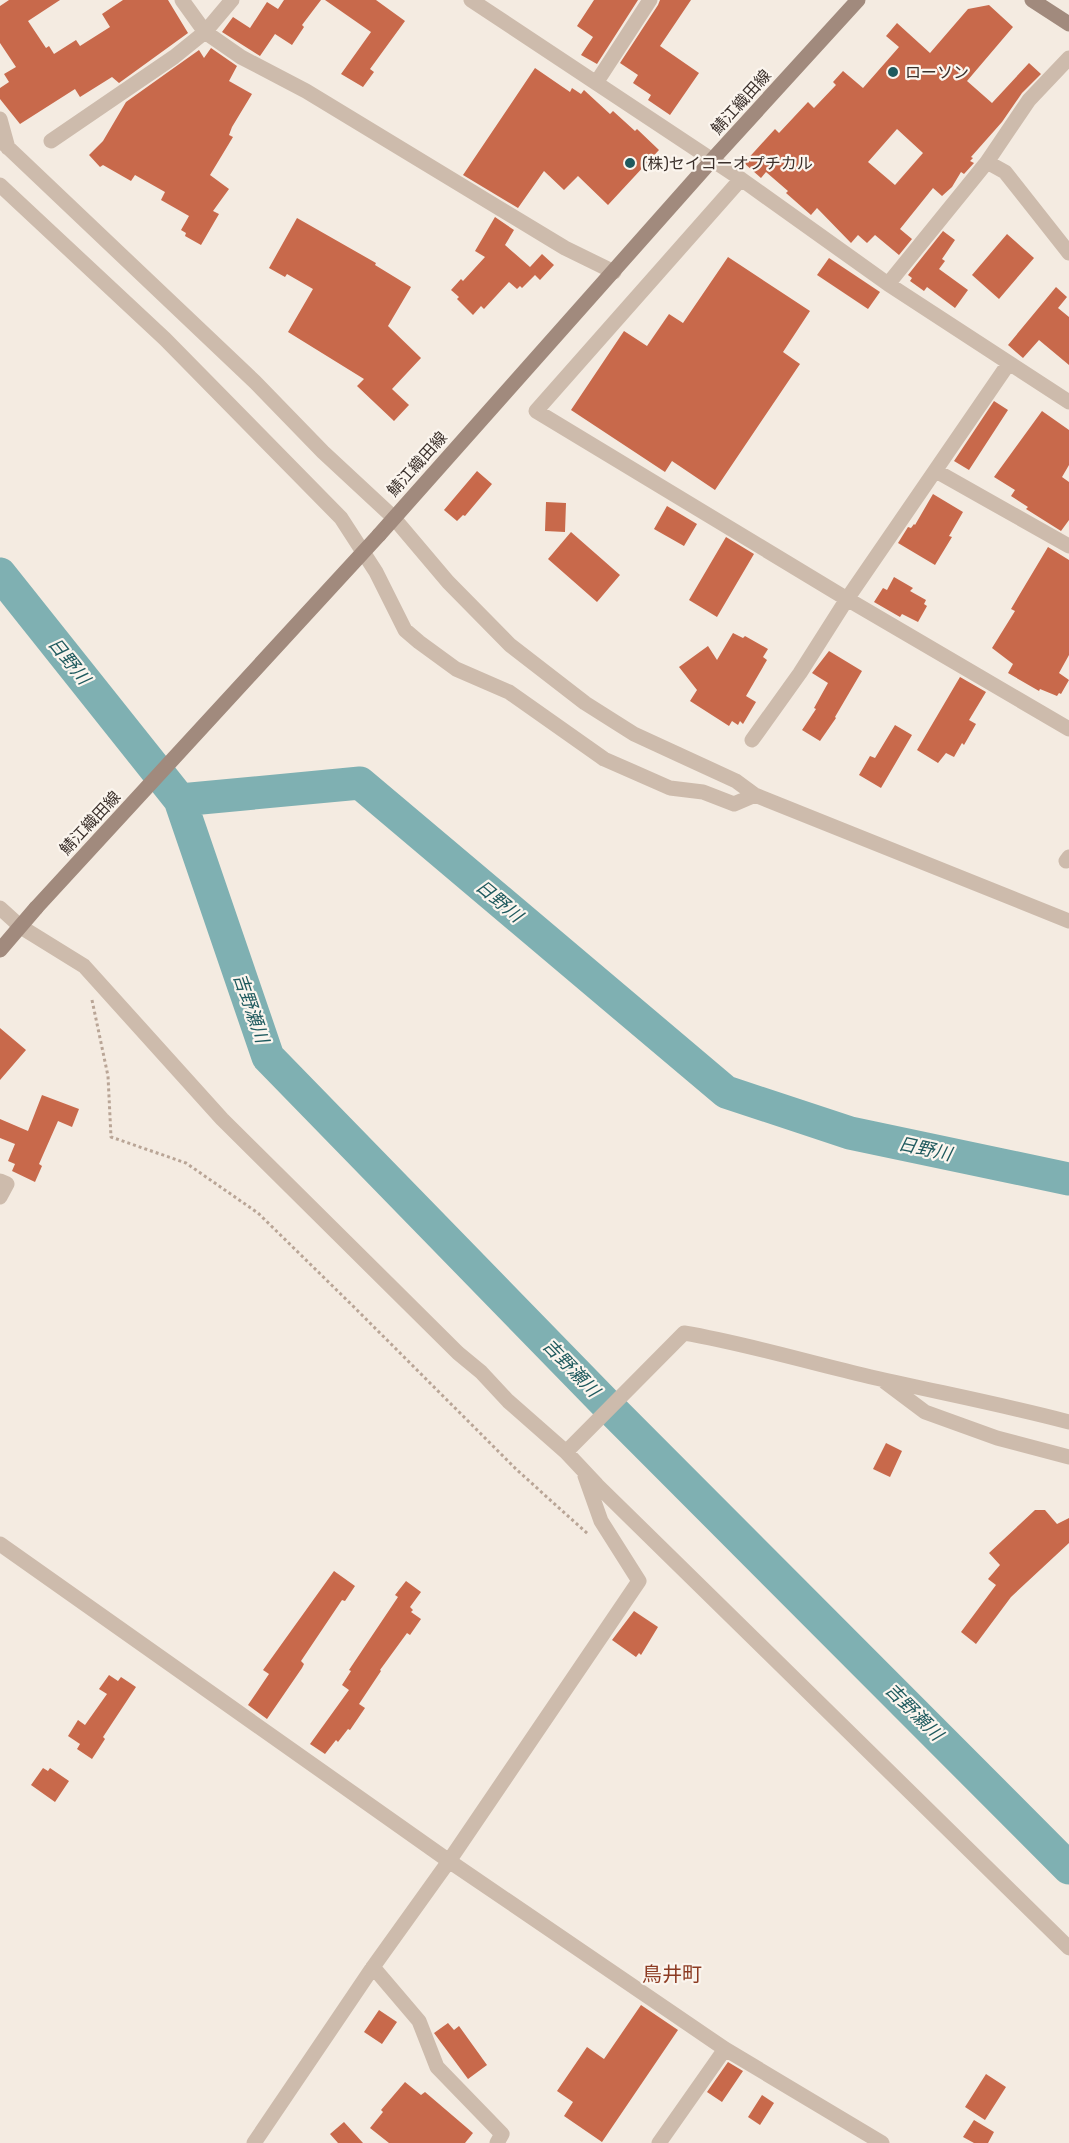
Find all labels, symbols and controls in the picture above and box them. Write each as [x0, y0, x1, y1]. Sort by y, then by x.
place label: ローソン [905, 63, 969, 82]
marker: ローソン [886, 65, 900, 79]
street label: 鯖江織田線 [707, 66, 775, 138]
place label: (株)セイコーオプチカル [642, 154, 813, 173]
marker: (株)セイコーオプチカル [623, 156, 637, 170]
street label: 鯖江織田線 [383, 428, 451, 500]
water label: 日野川 [43, 633, 96, 690]
street label: 鯖江織田線 [56, 787, 124, 859]
water label: 日野川 [471, 875, 528, 928]
water label: 吉野瀬川 [229, 970, 274, 1048]
water label: 日野川 [896, 1133, 956, 1166]
water label: 吉野瀬川 [538, 1334, 605, 1403]
water label: 吉野瀬川 [881, 1679, 949, 1747]
district label: 鳥井町 [642, 1962, 702, 1986]

